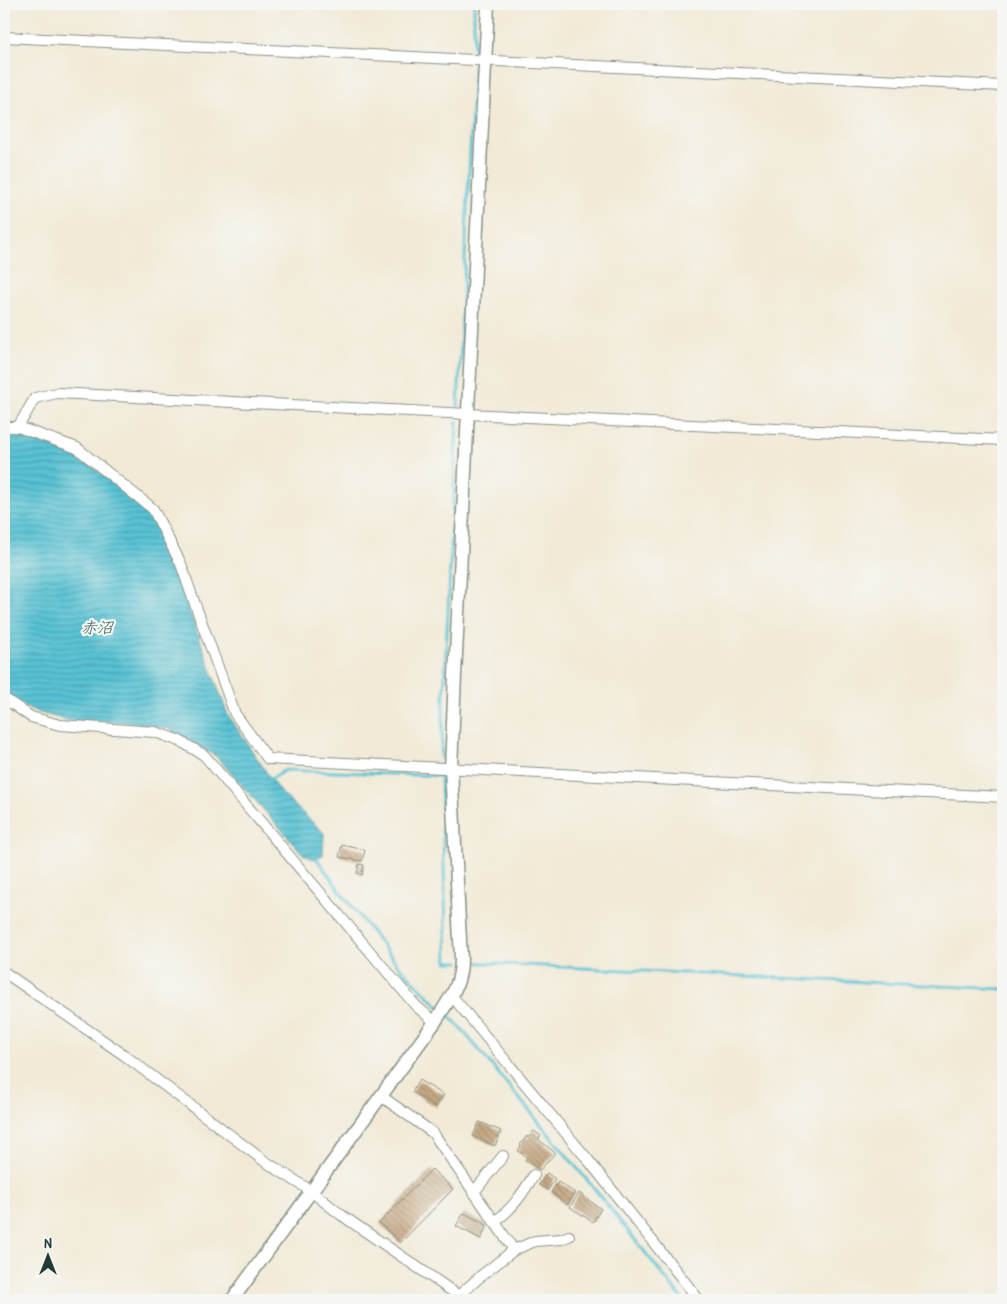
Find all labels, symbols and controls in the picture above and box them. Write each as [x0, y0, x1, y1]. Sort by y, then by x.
water label: 赤沼 [81, 616, 115, 638]
north arrow [22, 1232, 72, 1282]
text: N [44, 1233, 52, 1252]

